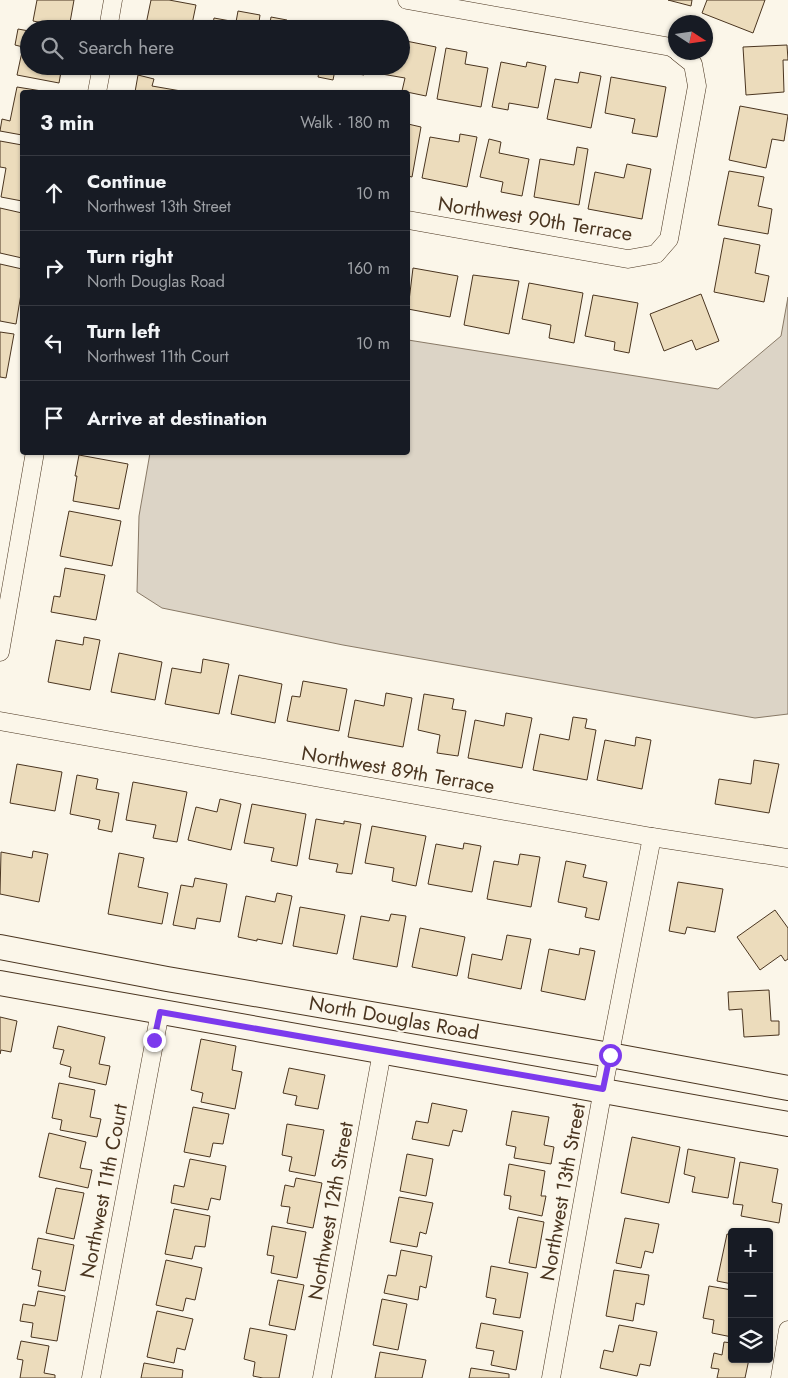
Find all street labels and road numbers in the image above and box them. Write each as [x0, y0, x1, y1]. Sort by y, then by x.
street label: Northwest 90th Terrace [436, 189, 634, 249]
street label: Northwest 89th Terrace [299, 739, 497, 801]
street label: North Douglas Road [307, 989, 481, 1047]
street label: Northwest 11th Court [73, 1101, 135, 1281]
street label: Northwest 13th Street [533, 1101, 593, 1283]
street label: Northwest 12th Street [301, 1119, 361, 1302]

